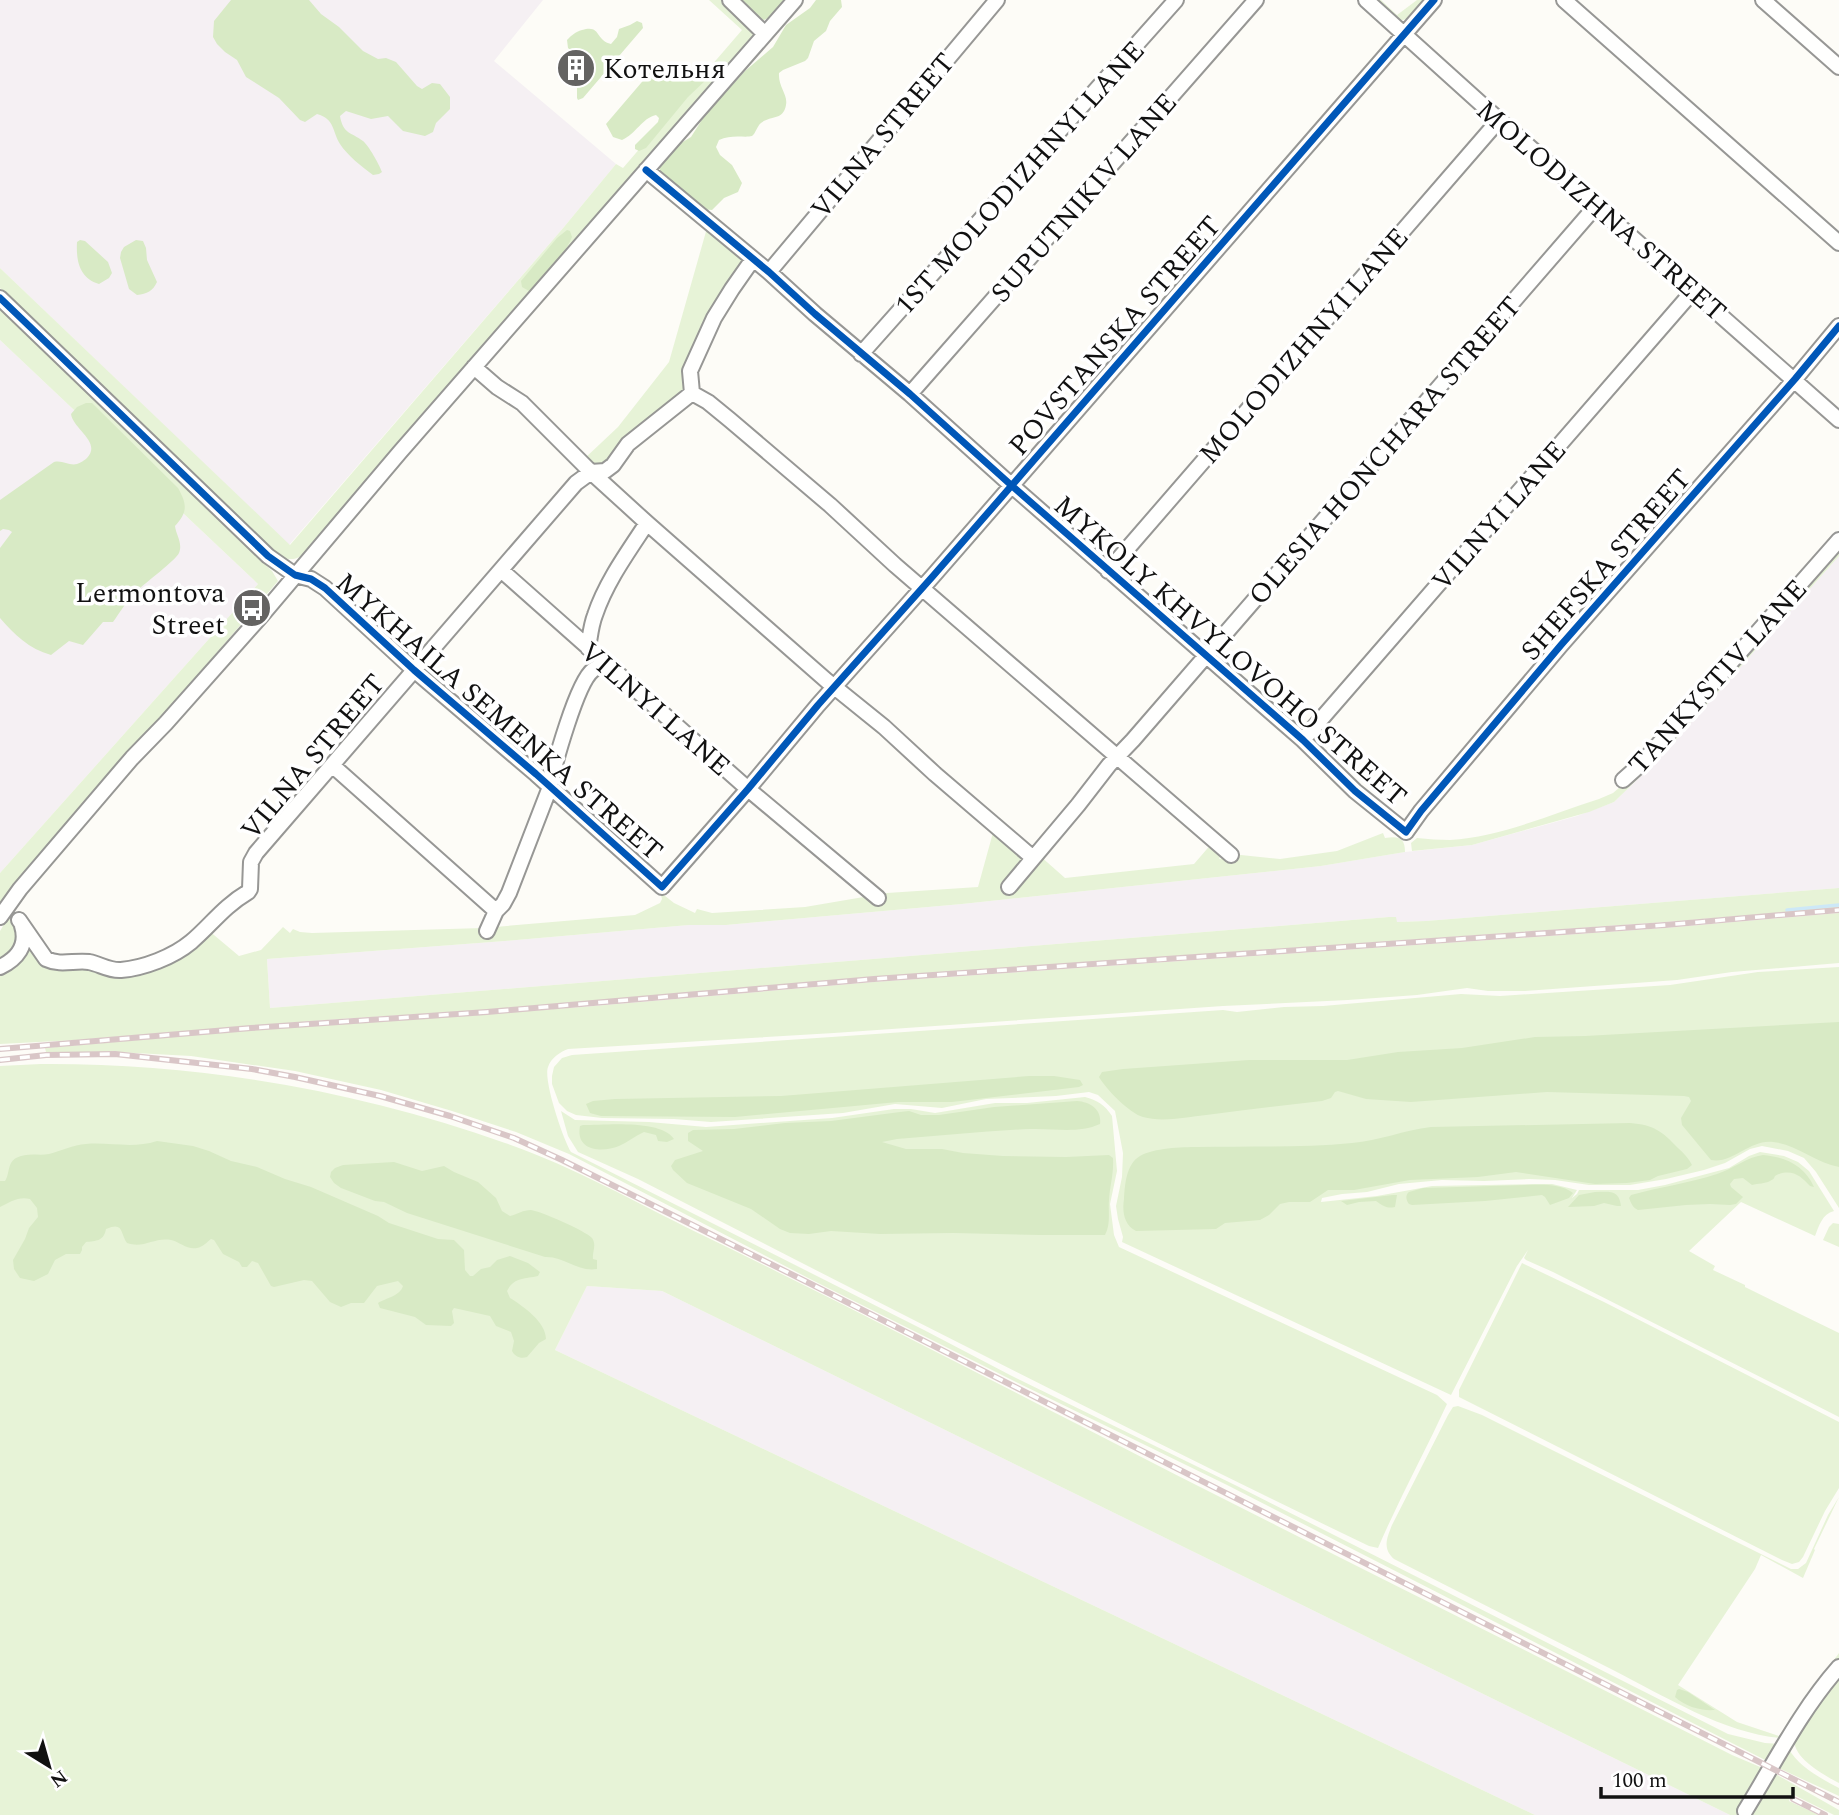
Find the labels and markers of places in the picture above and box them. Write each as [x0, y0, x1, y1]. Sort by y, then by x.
building icon: Котельня [555, 47, 597, 89]
place label: Котельня [603, 48, 726, 91]
place label: Lermontova Street [75, 572, 225, 647]
bus stop icon: Lermontova Street [231, 587, 273, 629]

